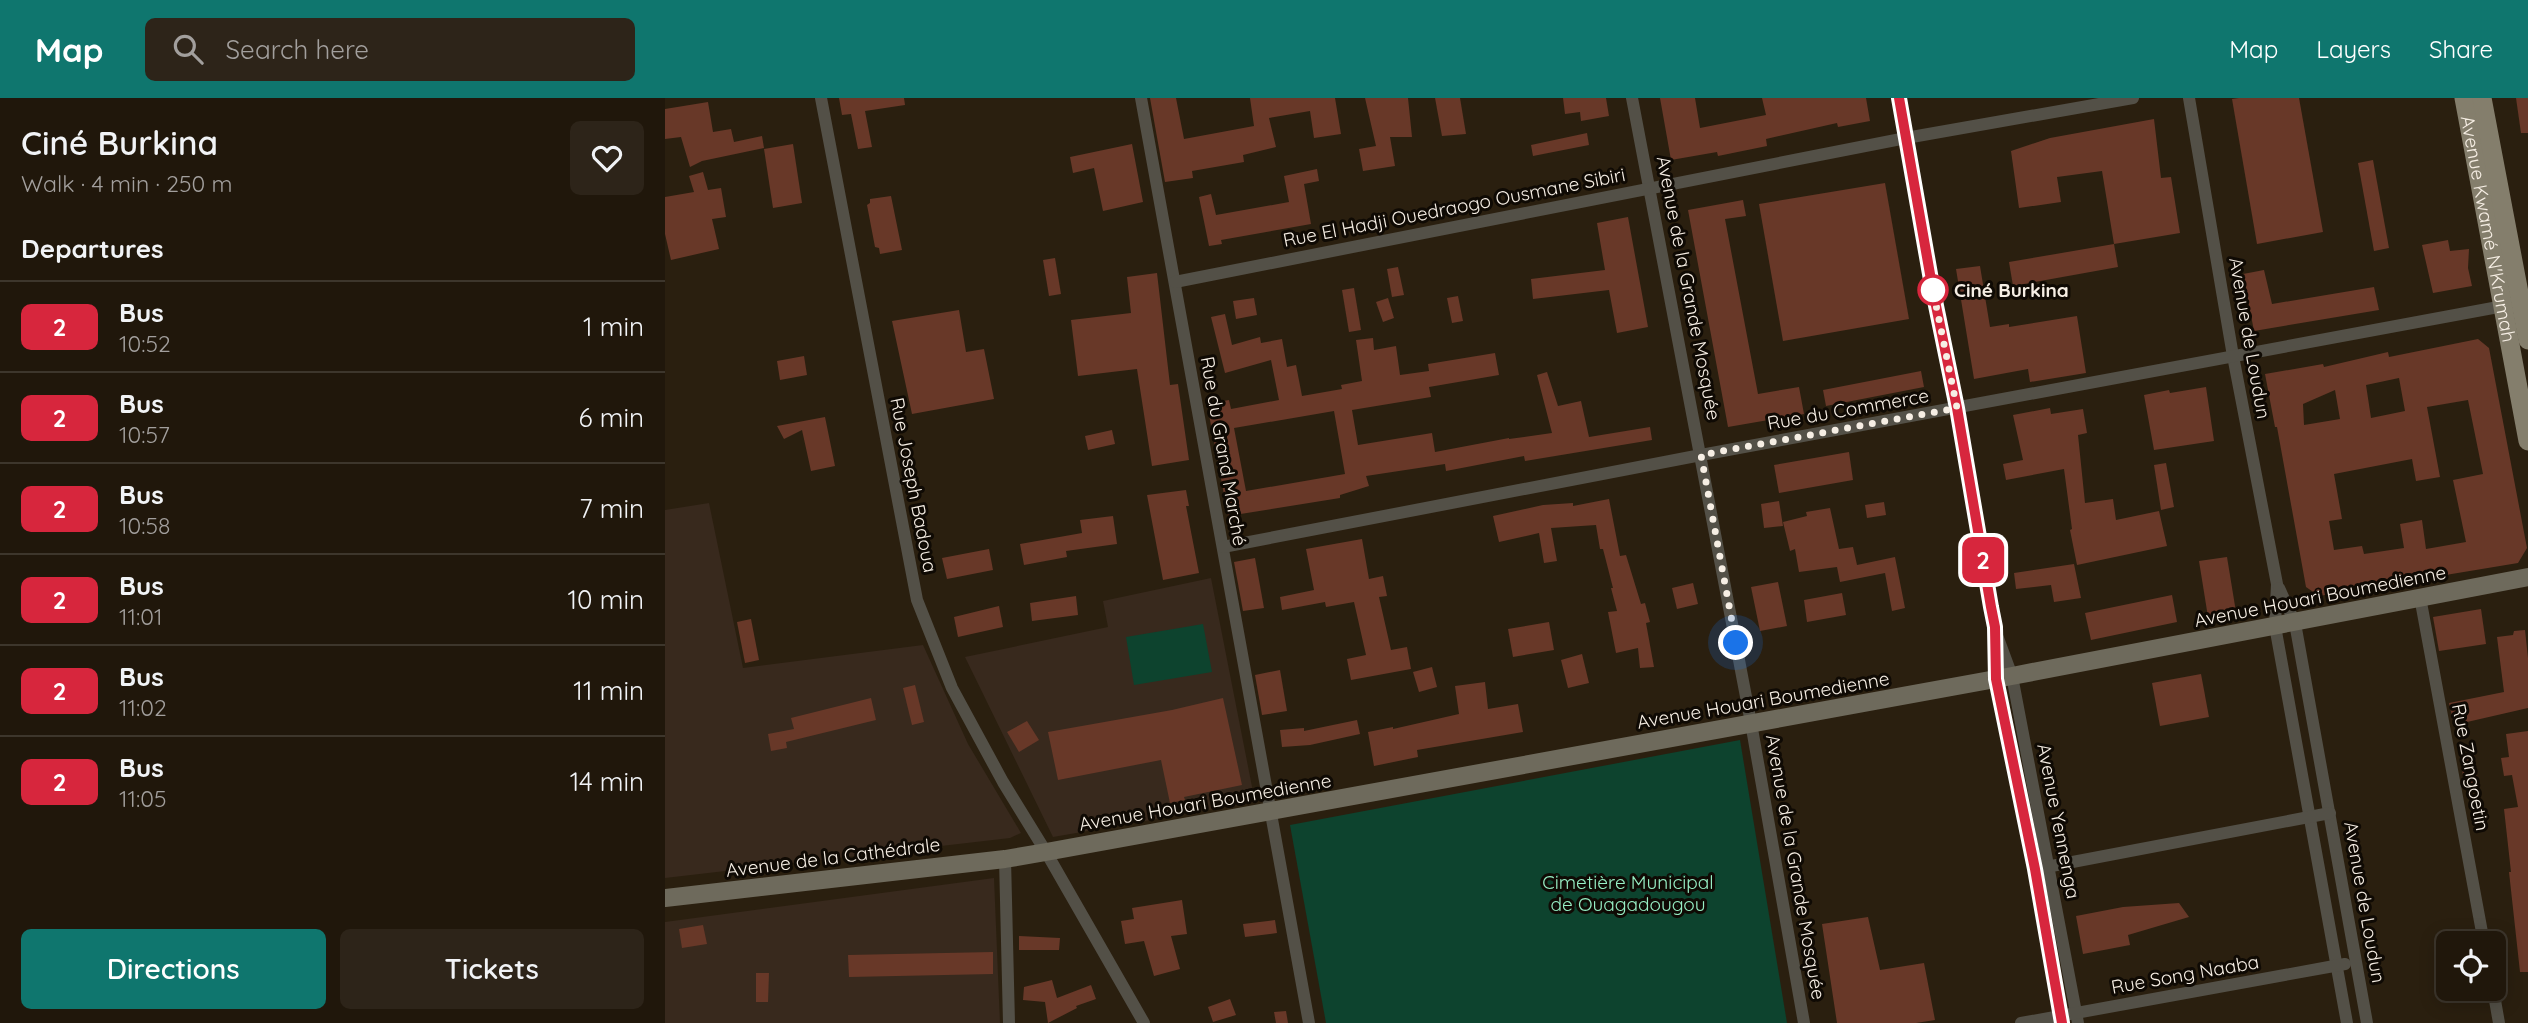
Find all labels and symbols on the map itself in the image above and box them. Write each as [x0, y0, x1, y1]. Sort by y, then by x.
street label: Avenue Kwamé N'Krumah [2456, 114, 2521, 344]
street label: Avenue de la Grande Mosquée [1652, 154, 1726, 422]
street label: Rue El Hadji Ouedraogo Ousmane Sibiri [1281, 162, 1627, 252]
street label: Avenue de Loudun [2224, 255, 2276, 421]
marker: Ciné Burkina [1918, 275, 1948, 305]
place label: Ciné Burkina [1954, 278, 2069, 302]
street label: Rue du Grand Marché [1196, 354, 1252, 548]
street label: Rue du Commerce [1765, 383, 1931, 435]
street label: Rue Joseph Badoua [885, 395, 943, 575]
line badge: 2 [1960, 537, 2006, 583]
street label: Avenue Houari Boumedienne [2192, 560, 2448, 632]
your location [1718, 625, 1753, 660]
street label: Avenue Houari Boumedienne [1635, 666, 1891, 734]
street label: Rue Zangoetin [2447, 701, 2495, 833]
street label: Avenue de la Grande Mosquée [1761, 733, 1831, 1001]
street label: Avenue Yennenga [2032, 741, 2086, 901]
street label: Avenue Houari Boumedienne [1077, 768, 1333, 836]
street label: Avenue de Loudun [2339, 819, 2391, 985]
street label: Avenue de la Cathédrale [725, 832, 941, 882]
park label: Cimetière Municipal de Ouagadougou [1542, 870, 1714, 916]
street label: Rue Song Naaba [2109, 949, 2261, 999]

